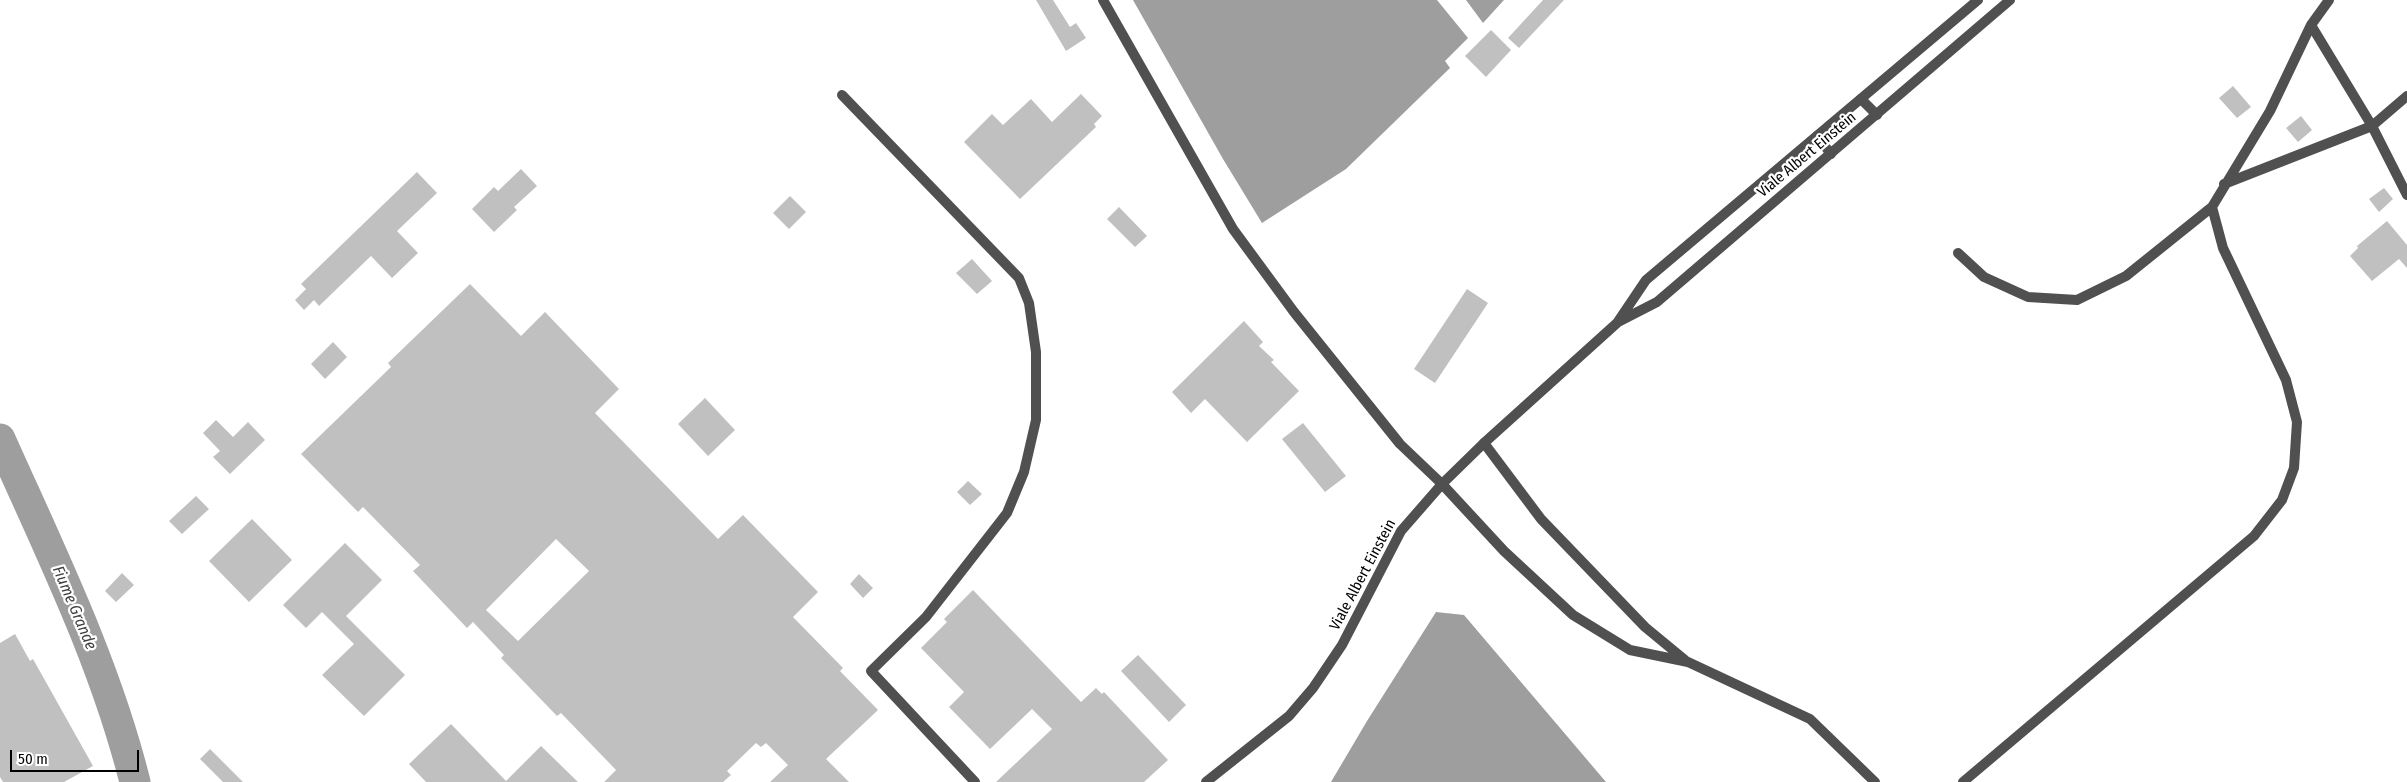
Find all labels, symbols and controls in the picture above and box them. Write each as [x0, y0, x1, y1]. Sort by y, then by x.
street label: Viale Albert Einstein [1754, 108, 1860, 202]
street label: Viale Albert Einstein [1326, 516, 1400, 634]
water label: Fiume Grande [48, 563, 100, 653]
scale bar [12, 740, 141, 772]
text: 50 m [18, 750, 48, 768]

